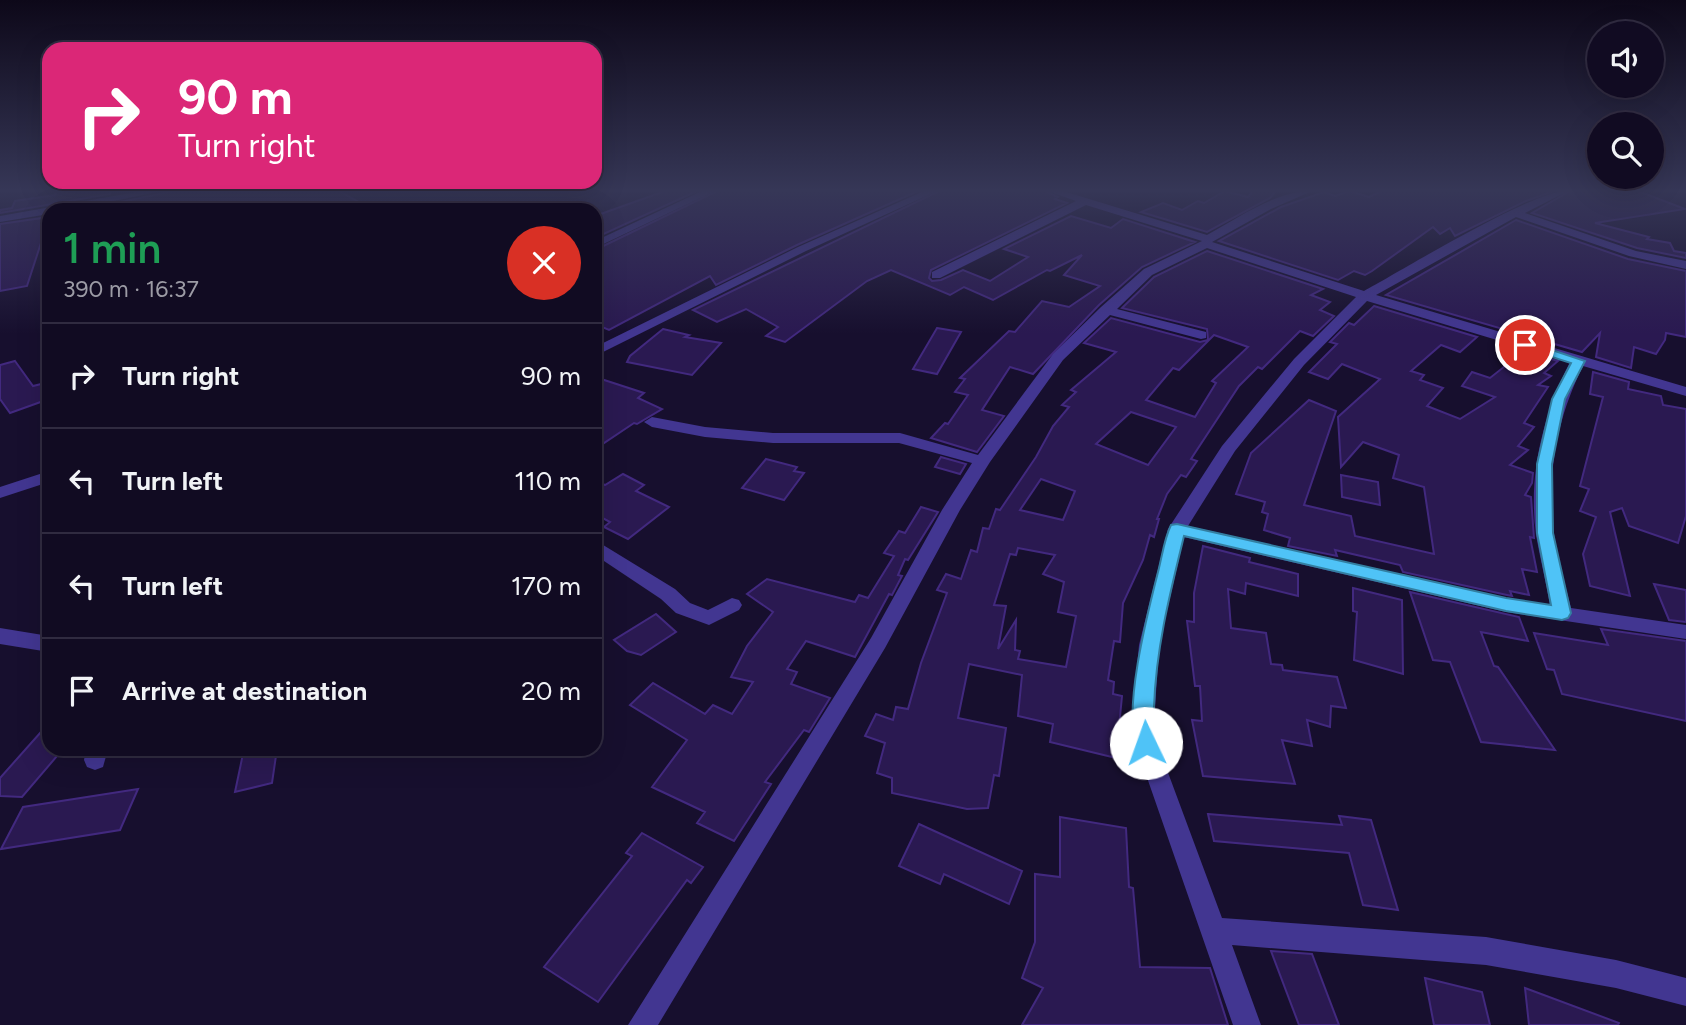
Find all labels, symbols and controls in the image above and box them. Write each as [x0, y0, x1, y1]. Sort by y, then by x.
map controls [1587, 21, 1664, 189]
button: sound [1587, 21, 1664, 98]
text: 90 m [178, 67, 293, 126]
icon: right [63, 70, 154, 161]
button: search [1587, 112, 1664, 189]
text: Turn right [178, 127, 316, 165]
text: 1 min [63, 223, 161, 274]
button: close [507, 226, 581, 300]
text: 390 m · 16:37 [63, 275, 199, 303]
pin [1495, 315, 1555, 375]
icon: arrive [1506, 326, 1544, 364]
icon: right [63, 357, 101, 395]
text: Turn right [122, 360, 239, 392]
text: 90 m [521, 360, 581, 392]
icon: left [63, 462, 101, 500]
text: Turn left [122, 465, 223, 497]
text: 110 m [514, 465, 581, 497]
icon: left [63, 567, 101, 605]
text: Turn left [122, 570, 223, 602]
text: 170 m [511, 570, 581, 602]
icon: arrive [63, 672, 101, 710]
text: Arrive at destination [122, 675, 367, 707]
text: 20 m [521, 675, 581, 707]
position arrow [1109, 706, 1183, 780]

